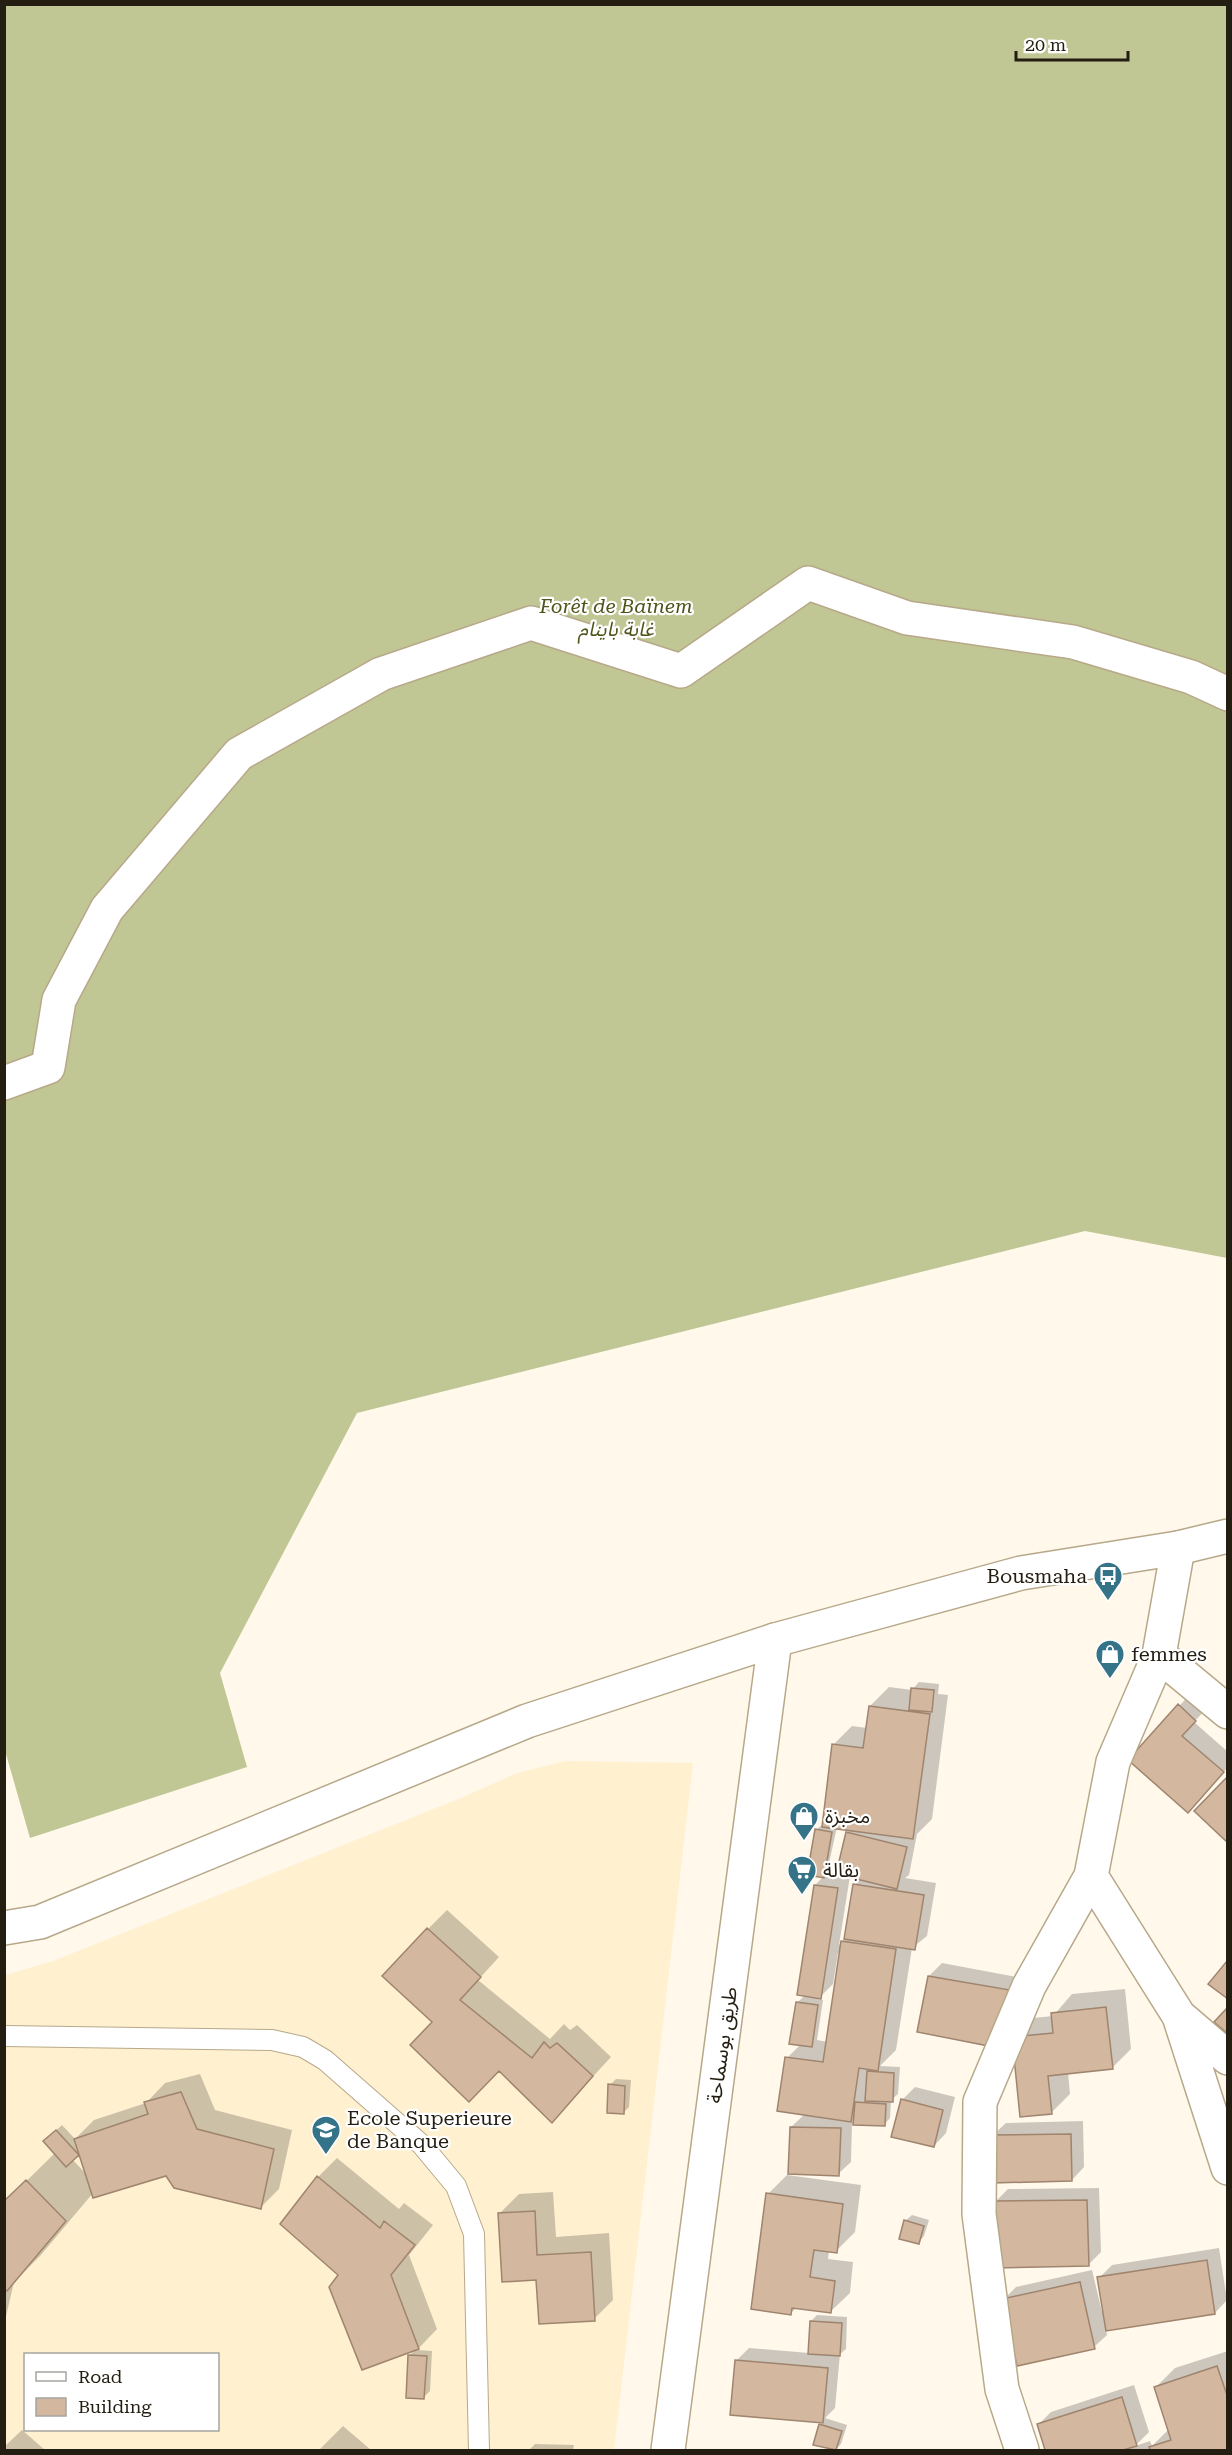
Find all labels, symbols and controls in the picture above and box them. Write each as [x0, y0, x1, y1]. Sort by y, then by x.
scale bar [1016, 24, 1128, 62]
text: 20 m [1025, 34, 1066, 55]
park label: Forêt de Baïnem غابة باينام [538, 594, 693, 644]
bus stop icon: Bousmaha [1092, 1560, 1124, 1602]
place label: Bousmaha [986, 1564, 1087, 1588]
shop icon: femmes [1094, 1638, 1126, 1680]
place label: femmes [1131, 1642, 1207, 1666]
shop icon: مخبزة [788, 1800, 820, 1842]
place label: مخبزة [825, 1804, 870, 1828]
supermarket icon: بقالة [786, 1854, 818, 1896]
place label: بقالة [823, 1858, 859, 1882]
street label: طريق بوسماحة [702, 1985, 743, 2105]
place label: Ecole Superieure de Banque [347, 2106, 512, 2153]
school or university icon: Ecole Superieure de Banque [310, 2114, 342, 2156]
legend [24, 2353, 219, 2431]
text: Road [78, 2366, 123, 2387]
text: Building [78, 2396, 152, 2417]

